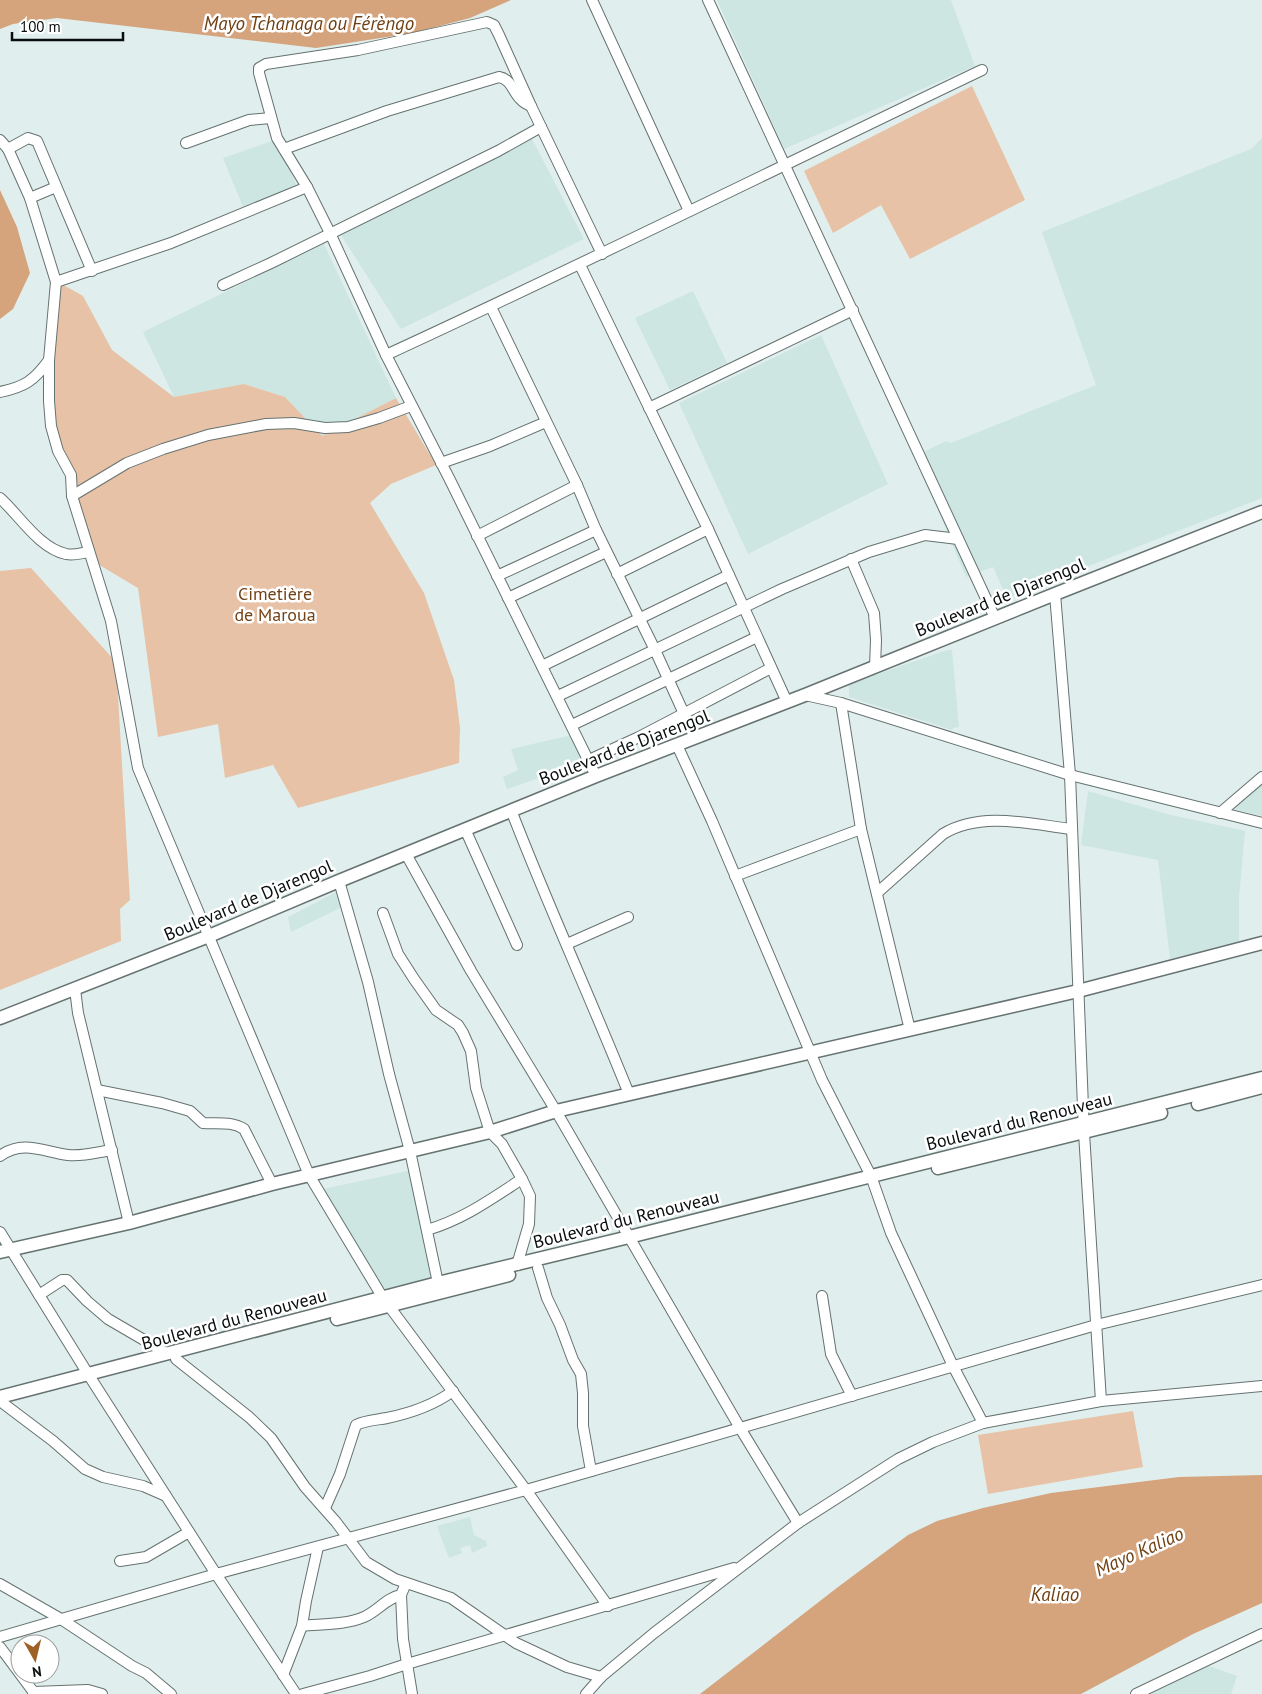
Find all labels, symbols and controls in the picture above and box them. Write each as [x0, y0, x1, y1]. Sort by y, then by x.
scale bar [12, 10, 124, 42]
water label: Mayo Tchanaga ou Férèngo [204, 11, 414, 35]
text: 100 m [20, 17, 61, 36]
street label: Boulevard de Djarengol [912, 552, 1089, 642]
park label: Cimetière de Maroua [234, 582, 316, 626]
street label: Boulevard de Djarengol [535, 704, 713, 790]
street label: Boulevard de Djarengol [160, 854, 336, 946]
street label: Boulevard du Renouveau [924, 1087, 1114, 1155]
street label: Boulevard du Renouveau [531, 1185, 721, 1253]
street label: Boulevard du Renouveau [139, 1283, 329, 1355]
water label: Mayo Kaliao [1091, 1521, 1187, 1581]
water label: Kaliao [1031, 1582, 1079, 1606]
north arrow [10, 1634, 60, 1684]
text: N [31, 1662, 43, 1681]

